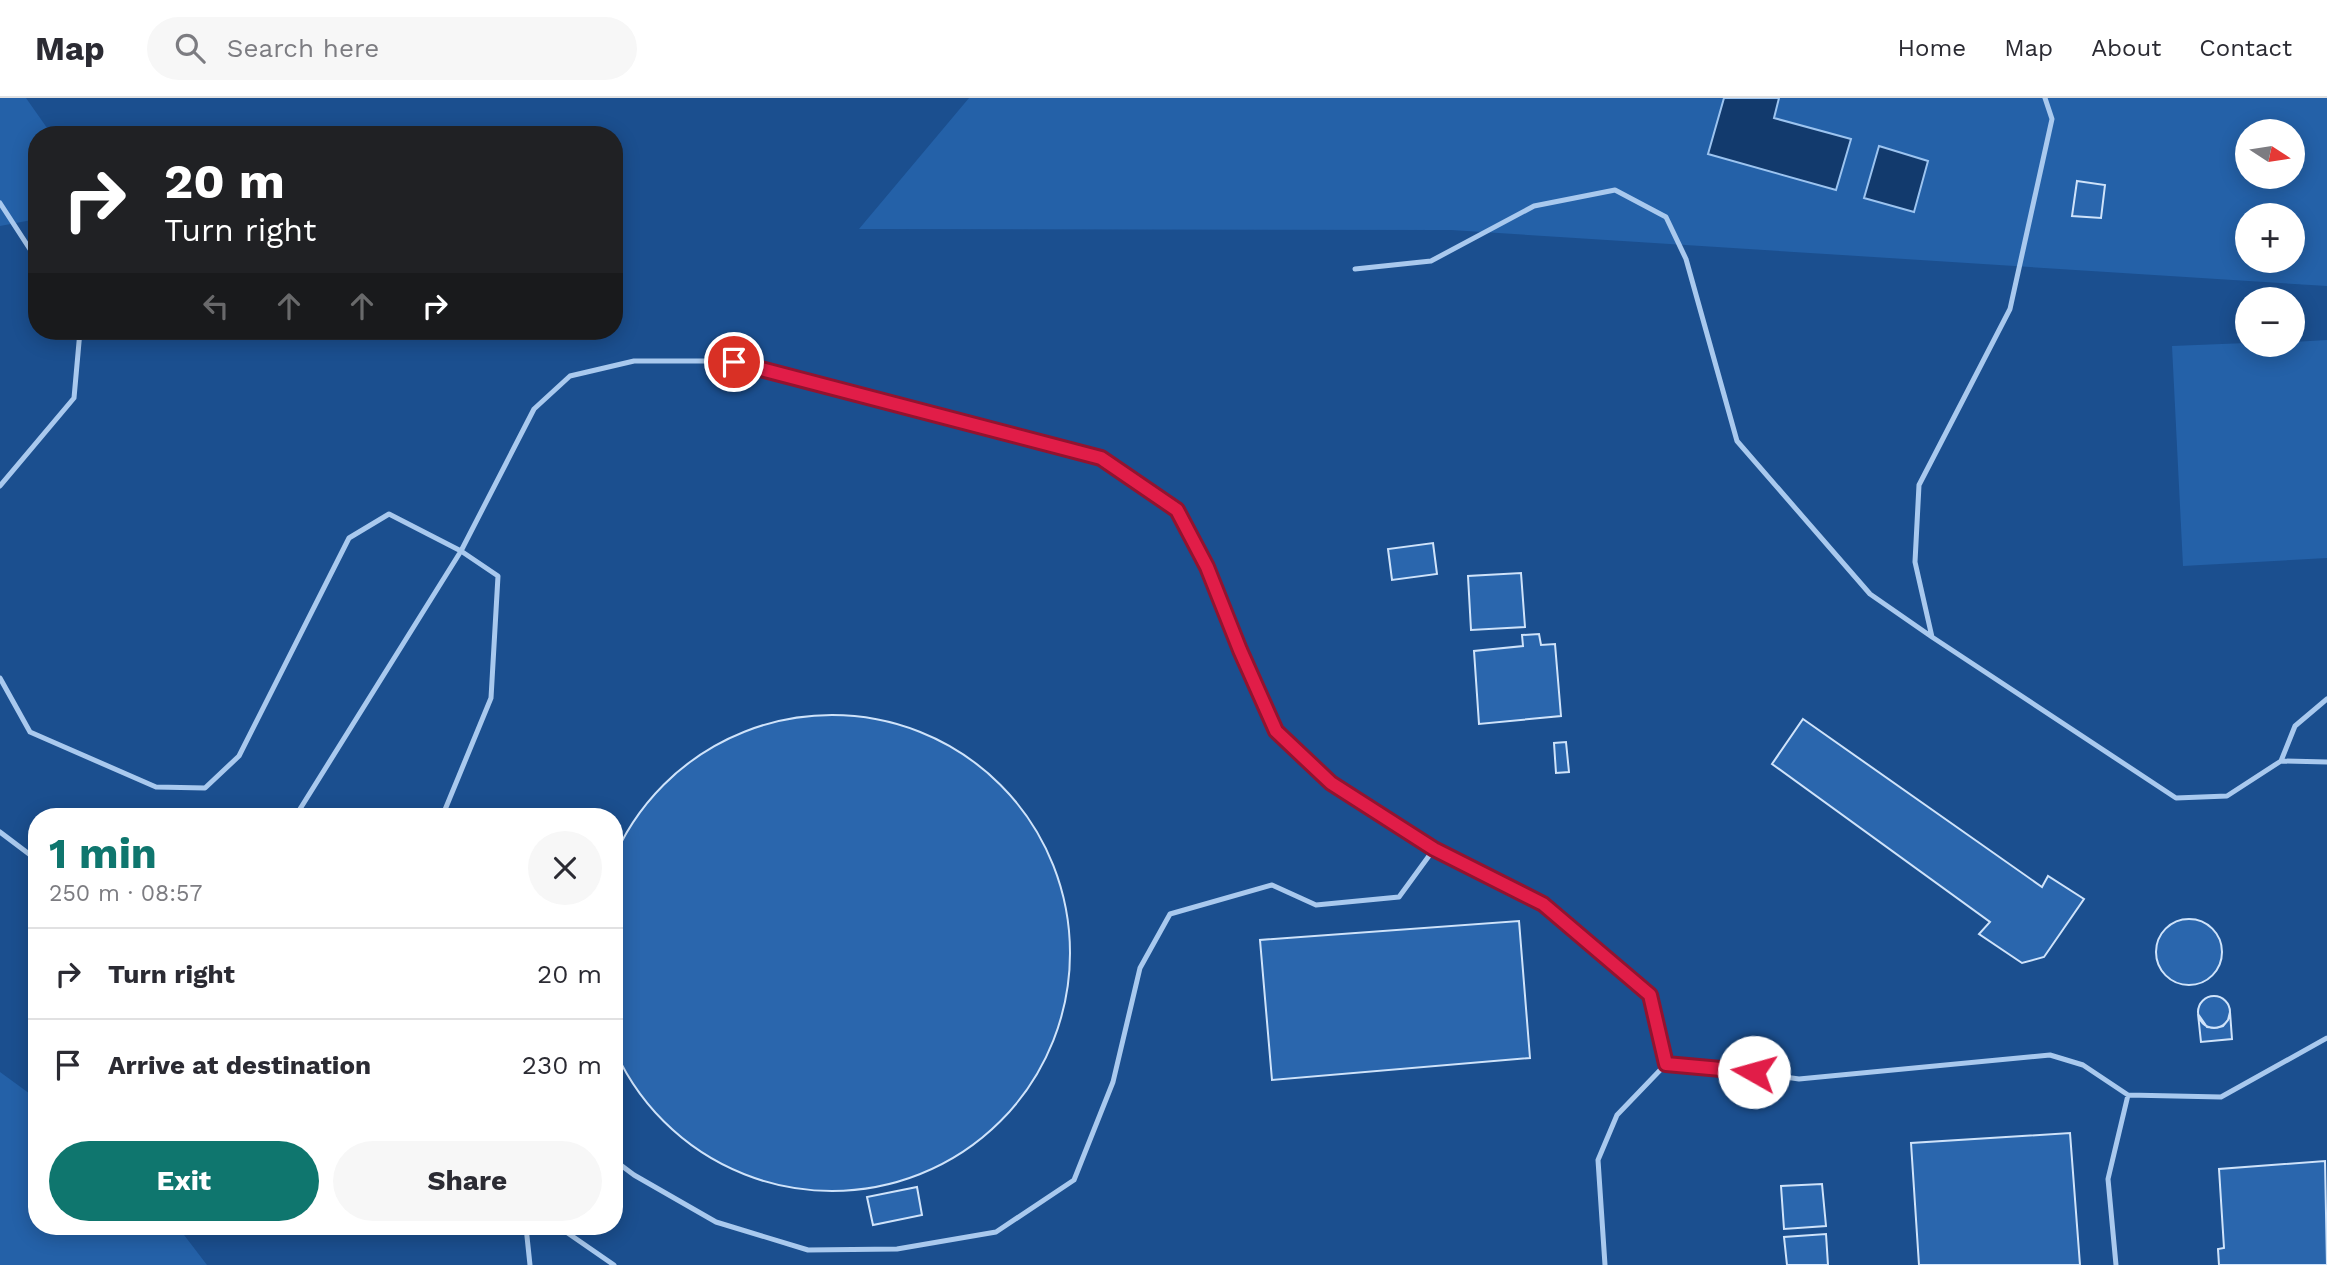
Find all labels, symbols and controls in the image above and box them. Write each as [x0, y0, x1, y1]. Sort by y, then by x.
search box [147, 17, 637, 80]
text: Map [35, 29, 105, 68]
icon: search [171, 29, 209, 67]
text: Search here [227, 33, 379, 63]
text: Home [1898, 34, 1966, 62]
text: Map [2004, 34, 2053, 62]
text: About [2091, 34, 2161, 62]
text: Contact [2199, 34, 2292, 62]
north arrow [2235, 119, 2305, 189]
map controls [2235, 119, 2305, 357]
text: 20 m [164, 152, 285, 210]
icon: right [49, 154, 140, 245]
button: + [2235, 203, 2305, 273]
text: Turn right [164, 211, 316, 249]
icon: left [197, 287, 235, 325]
icon: ahead [270, 287, 308, 325]
icon: ahead [343, 287, 381, 325]
icon: right [416, 287, 454, 325]
button: − [2235, 287, 2305, 357]
pin [704, 332, 764, 392]
icon: arrive [715, 343, 753, 381]
text: 1 min [49, 829, 157, 878]
button: close [528, 831, 602, 905]
text: 250 m · 08:57 [49, 880, 202, 907]
icon: right [49, 955, 87, 993]
text: Turn right [108, 959, 235, 989]
text: 20 m [537, 959, 602, 989]
position arrow [1717, 1035, 1791, 1109]
icon: arrive [49, 1046, 87, 1084]
text: Arrive at destination [108, 1050, 371, 1080]
text: 230 m [522, 1050, 602, 1080]
button: Exit [49, 1141, 319, 1221]
button: Share [333, 1141, 602, 1221]

